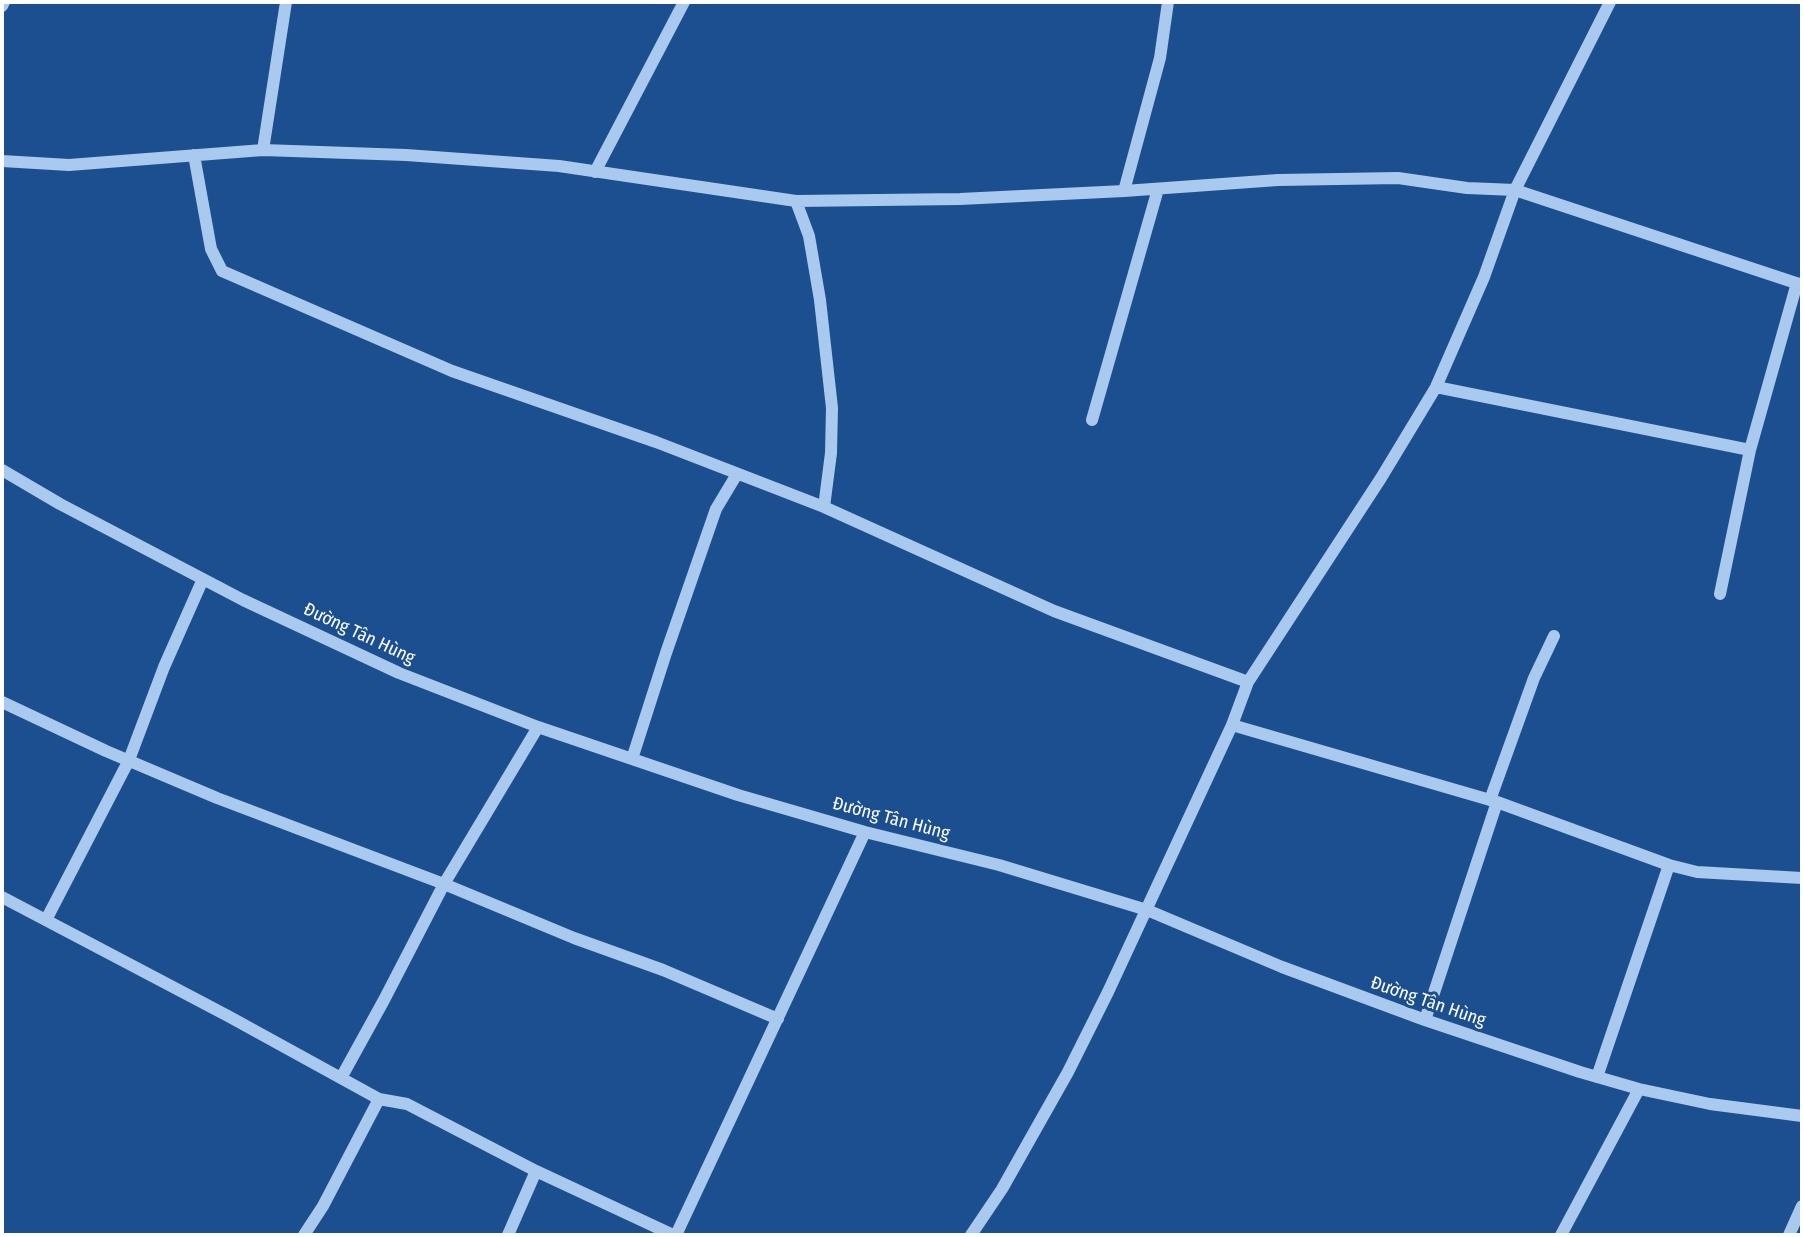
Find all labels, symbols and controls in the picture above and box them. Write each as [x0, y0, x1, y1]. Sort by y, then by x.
street label: Đường Tân Hùng [300, 599, 418, 669]
street label: Đường Tân Hùng [830, 793, 952, 845]
street label: Đường Tân Hùng [1368, 972, 1488, 1032]

